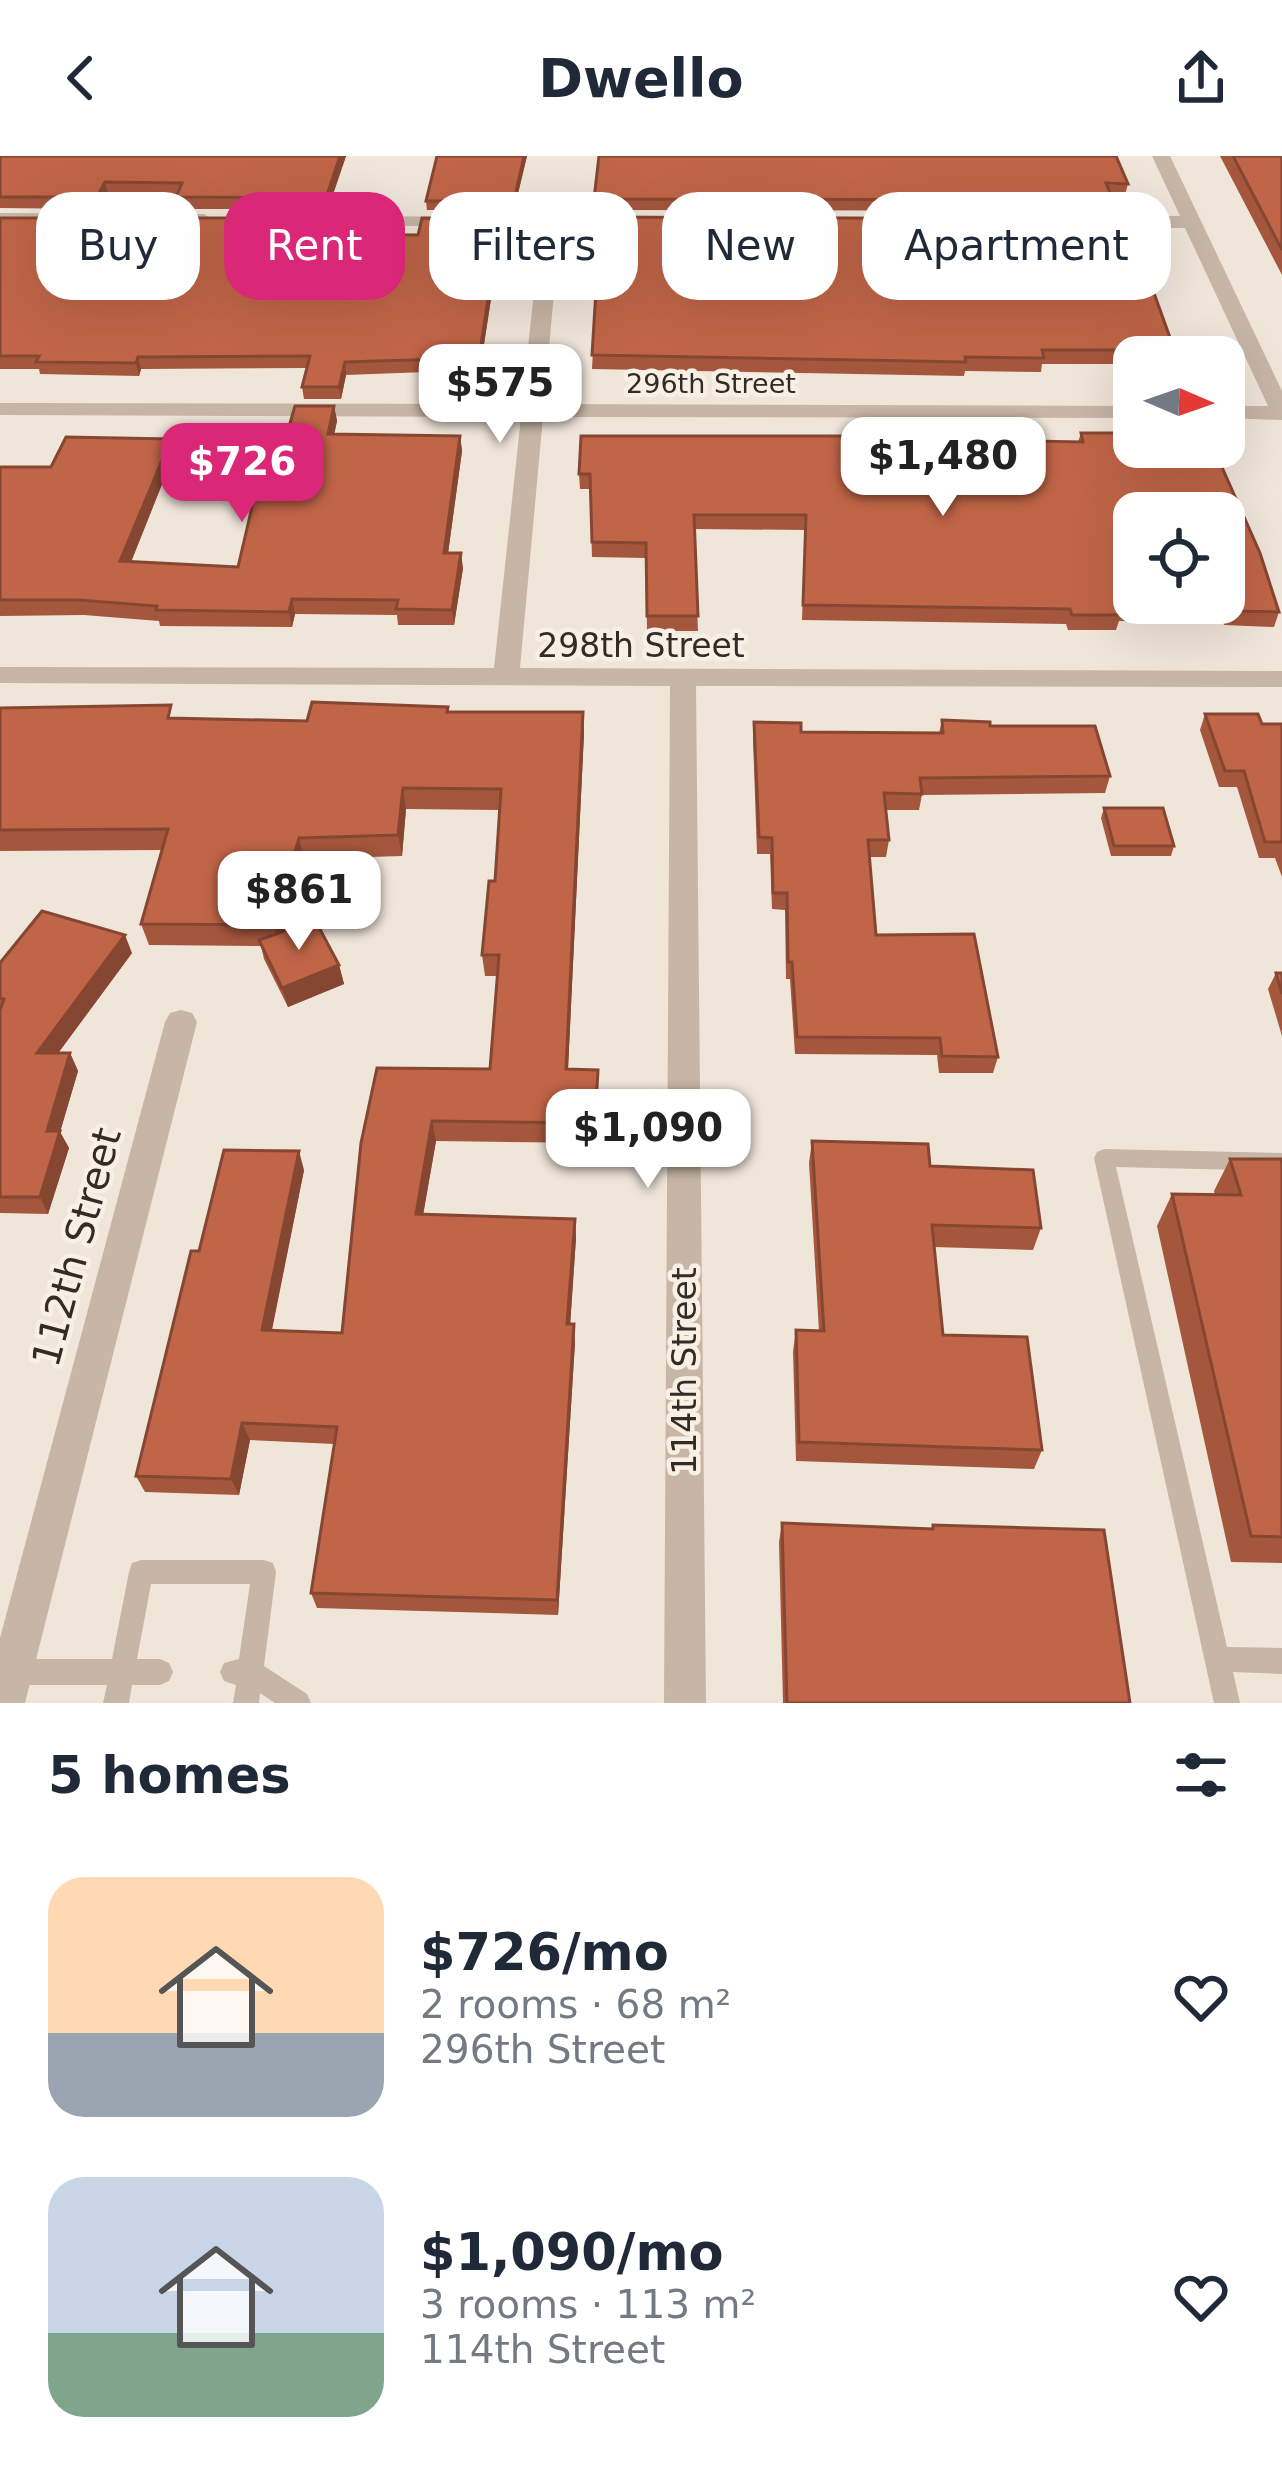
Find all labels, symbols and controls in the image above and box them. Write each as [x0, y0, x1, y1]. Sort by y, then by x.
icon: back [48, 45, 114, 111]
icon: share [1168, 45, 1234, 111]
text: Dwello [538, 47, 744, 110]
chip: Buy [36, 192, 200, 300]
chip: Rent [224, 192, 405, 300]
chip: Filters [429, 192, 638, 300]
chip: New [662, 192, 838, 300]
chip: Apartment [862, 192, 1171, 300]
north arrow [1113, 336, 1245, 468]
map controls [1113, 336, 1245, 624]
pin: $575 [429, 344, 571, 446]
text: $575 [446, 360, 554, 405]
street label: 296th Street [626, 368, 796, 399]
pin: $1,480 [845, 417, 1041, 519]
pin: $726 [171, 423, 313, 525]
text: $1,480 [868, 433, 1018, 478]
text: $726 [188, 439, 296, 484]
button: locate [1113, 492, 1245, 624]
street label: 298th Street [537, 626, 745, 665]
pin: $861 [228, 851, 370, 953]
text: $861 [245, 867, 353, 912]
pin: $1,090 [550, 1089, 746, 1191]
text: $1,090 [573, 1105, 723, 1150]
street label: 112th Street [23, 1123, 130, 1371]
street label: 114th Street [665, 1267, 704, 1475]
icon: filters [1168, 1742, 1234, 1808]
text: 5 homes [48, 1746, 291, 1805]
text: $726/mo [420, 1923, 669, 1982]
icon: home [144, 1925, 288, 2069]
icon: heart [1168, 1964, 1234, 2030]
text: 2 rooms · 68 m² [420, 1982, 731, 2027]
text: 296th Street [420, 2027, 665, 2072]
text: $1,090/mo [420, 2223, 724, 2282]
icon: home [144, 2225, 288, 2369]
icon: heart [1168, 2264, 1234, 2330]
text: 3 rooms · 113 m² [420, 2282, 756, 2327]
text: 114th Street [420, 2327, 665, 2372]

